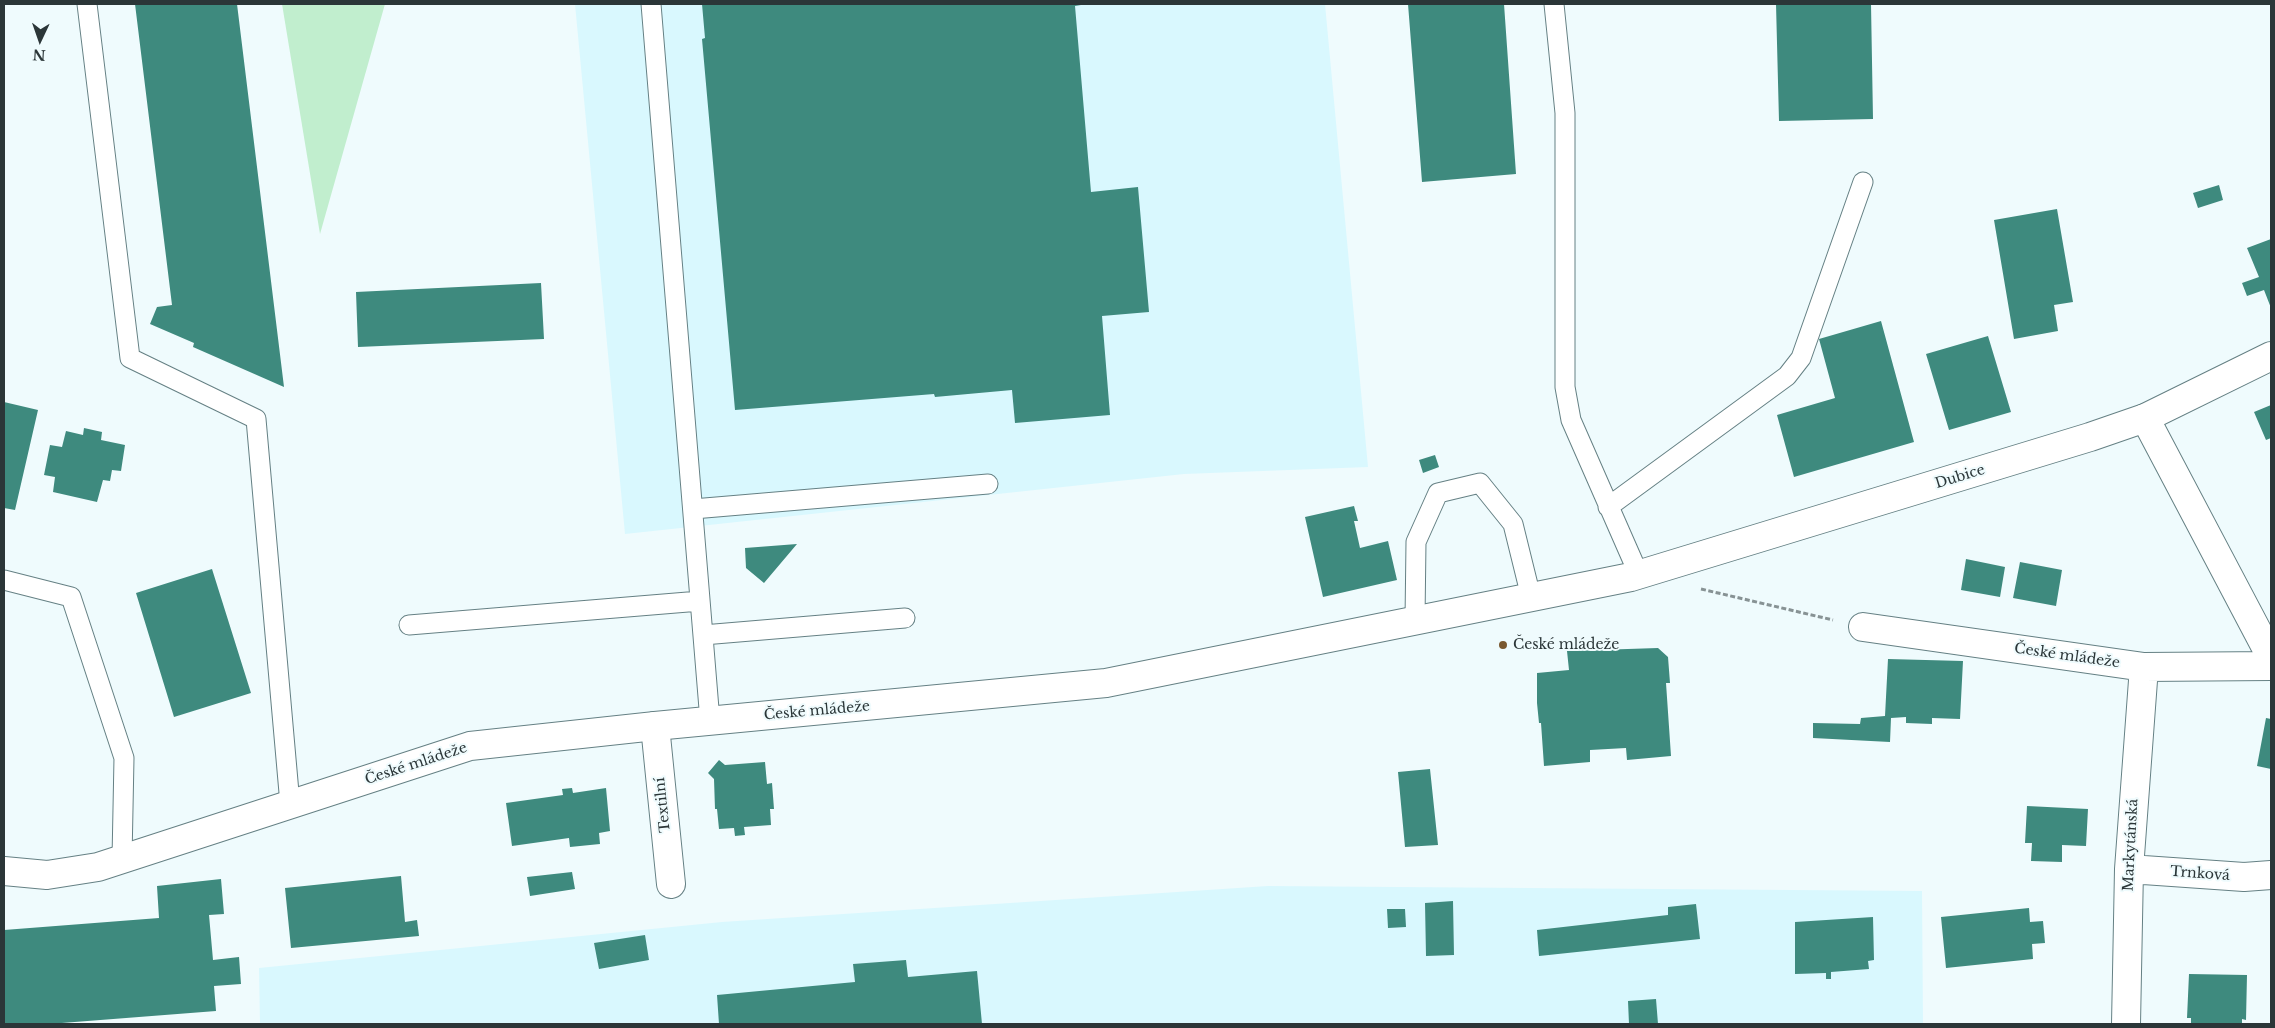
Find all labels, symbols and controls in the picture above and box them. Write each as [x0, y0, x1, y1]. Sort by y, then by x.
north arrow [15, 15, 65, 65]
text: N [32, 46, 46, 64]
street label: Dubice [1933, 461, 1987, 493]
place label: České mládeže [1513, 637, 1619, 653]
marker: České mládeže [1497, 639, 1509, 651]
street label: České mládeže [2013, 640, 2121, 672]
street label: České mládeže [763, 698, 871, 724]
street label: České mládeže [363, 740, 469, 788]
street label: Textilní [652, 777, 674, 833]
street label: Markytánská [2120, 798, 2142, 892]
street label: Trnková [2170, 864, 2230, 884]

